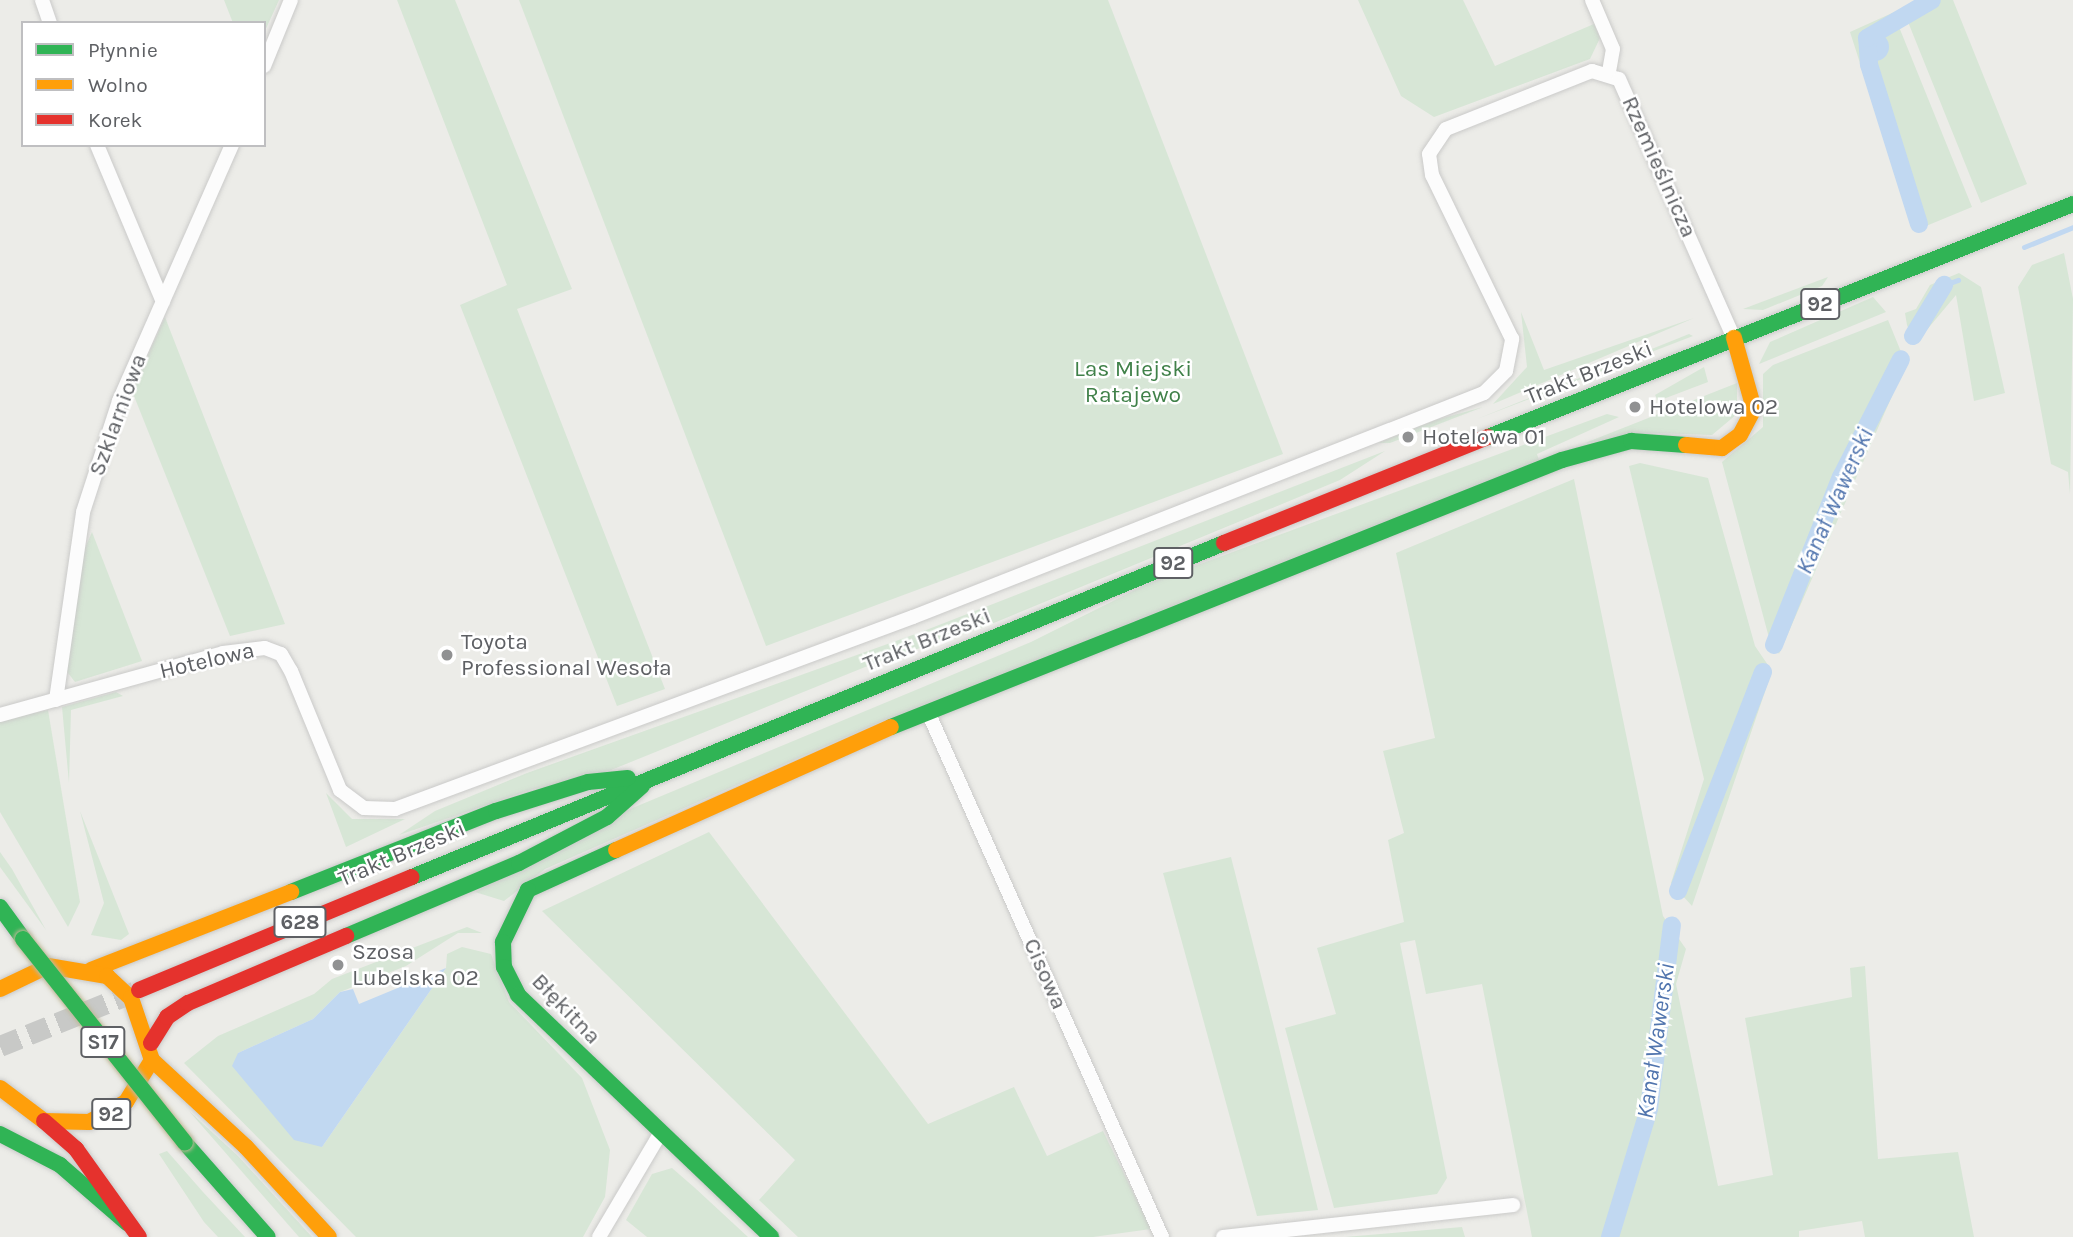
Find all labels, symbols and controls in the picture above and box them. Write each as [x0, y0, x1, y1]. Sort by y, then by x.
legend [21, 21, 266, 147]
text: Płynnie [88, 38, 158, 62]
text: Wolno [88, 73, 148, 97]
street label: Rzemieślnicza [1616, 92, 1702, 242]
text: Korek [88, 108, 142, 132]
road number: 92 [1799, 286, 1841, 322]
street label: Trakt Brzeski [1521, 335, 1657, 411]
street label: Szklarniowa [83, 350, 153, 480]
park label: Las Miejski Ratajewo [1074, 355, 1192, 409]
place label: Hotelowa 02 [1649, 393, 1778, 421]
marker: Hotelowa 02 [1627, 399, 1643, 415]
place label: Hotelowa 01 [1422, 423, 1545, 451]
water label: Kanał Wawerski [1790, 423, 1880, 579]
marker: Hotelowa 01 [1400, 429, 1416, 445]
road number: 92 [1152, 546, 1194, 580]
street label: Trakt Brzeski [859, 602, 995, 678]
place label: Toyota Professional Wesoła [461, 628, 672, 682]
street label: Hotelowa [157, 637, 257, 685]
marker: Toyota Professional Wesoła [439, 647, 455, 663]
street label: Trakt Brzeski [334, 815, 470, 893]
road number: 628 [272, 904, 328, 940]
street label: Cisowa [1017, 934, 1073, 1014]
place label: Szosa Lubelska 02 [352, 938, 479, 992]
marker: Szosa Lubelska 02 [330, 957, 346, 973]
water label: Kanał Wawerski [1631, 961, 1681, 1121]
street label: Błękitna [526, 968, 606, 1050]
road number: S17 [80, 1024, 126, 1060]
road number: 92 [90, 1096, 132, 1132]

